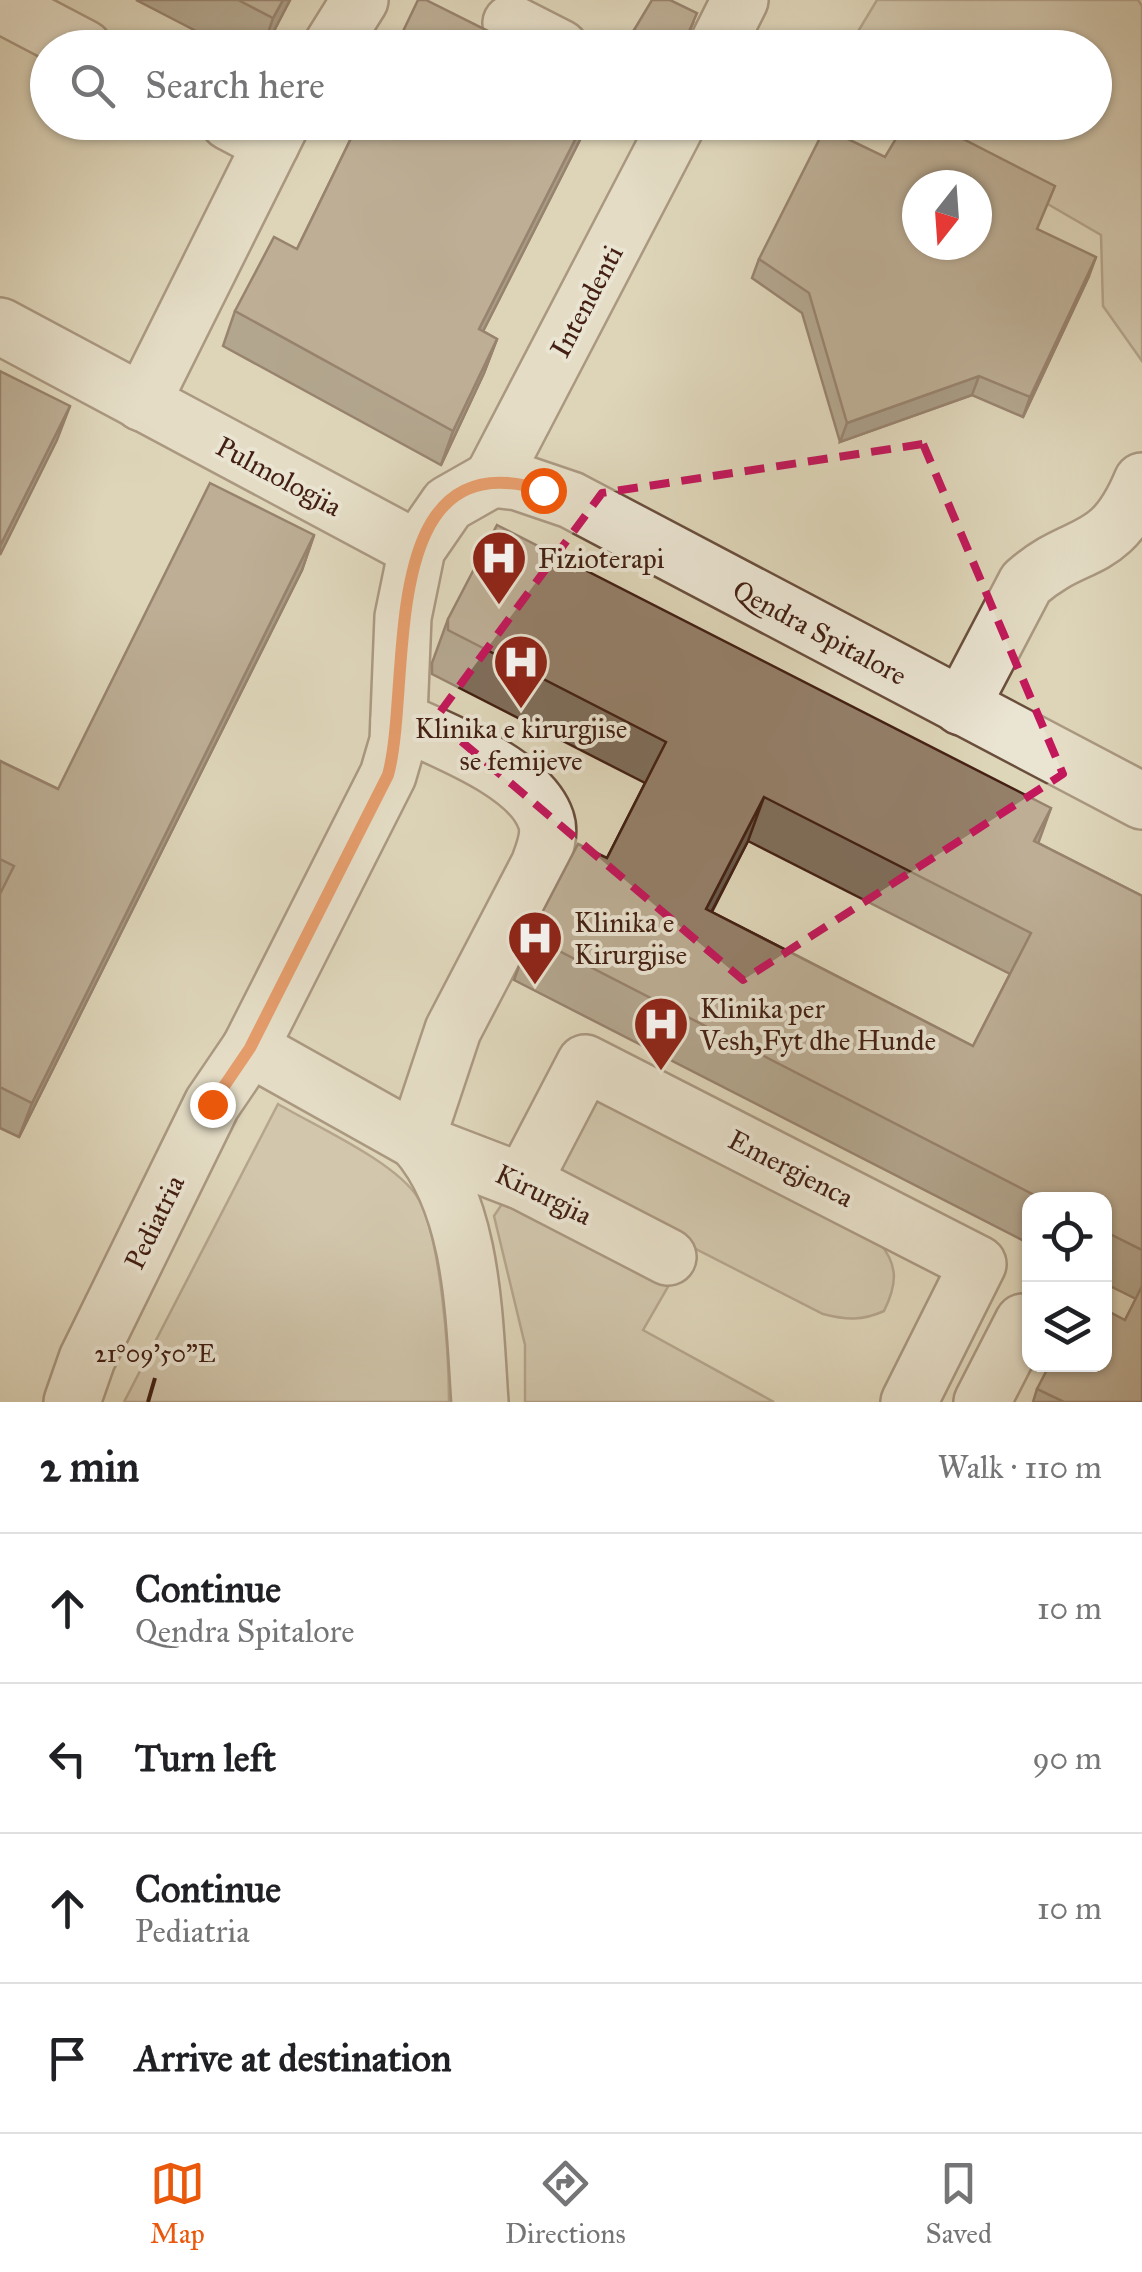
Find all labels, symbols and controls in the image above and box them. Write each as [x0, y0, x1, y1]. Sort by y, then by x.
search box [30, 30, 1112, 140]
icon: search [65, 58, 120, 113]
text: Search here [145, 62, 325, 108]
north arrow [902, 170, 992, 260]
street label: Intendenti [542, 239, 631, 363]
street label: Pulmologjia [210, 429, 348, 524]
route start [521, 468, 567, 514]
hospital icon: Fizioterapi [469, 528, 529, 607]
place label: Fizioterapi [538, 541, 665, 576]
street label: Qendra Spitalore [727, 572, 913, 693]
hospital icon: Klinika e kirurgjise se femijeve [491, 632, 551, 711]
place label: Klinika e kirurgjise se femijeve [415, 711, 627, 778]
place label: Klinika e Kirurgjise [574, 905, 687, 972]
hospital icon: Klinika e Kirurgjise [505, 908, 565, 987]
place label: Klinika per Vesh,Fyt dhe Hunde [699, 991, 936, 1058]
hospital icon: Klinika per Vesh,Fyt dhe Hunde [631, 994, 691, 1073]
route end [190, 1082, 236, 1128]
street label: Emergjenca [722, 1122, 859, 1215]
street label: Kirurgjia [490, 1156, 598, 1233]
street label: Pediatria [117, 1169, 192, 1275]
map controls [1022, 1192, 1112, 1372]
button: locate [1022, 1192, 1112, 1282]
button: layers [1022, 1282, 1112, 1372]
text: 21°09'50"E [94, 1338, 216, 1369]
text: 2 min [40, 1441, 139, 1493]
text: Walk · 110 m [938, 1448, 1102, 1487]
text: Continue [135, 1566, 281, 1612]
icon: ahead [40, 1581, 95, 1636]
text: 10 m [1037, 1589, 1102, 1628]
text: Qendra Spitalore [135, 1612, 355, 1651]
icon: left [40, 1731, 95, 1786]
text: Turn left [135, 1735, 276, 1781]
text: 90 m [1032, 1739, 1102, 1778]
text: Continue [135, 1866, 281, 1912]
icon: ahead [40, 1881, 95, 1936]
text: 10 m [1037, 1889, 1102, 1928]
text: Pediatria [135, 1912, 250, 1951]
icon: arrive [40, 2031, 95, 2086]
text: Arrive at destination [135, 2035, 452, 2081]
tab: Map [150, 2156, 205, 2251]
tab: Directions [505, 2156, 626, 2251]
tab: Saved [926, 2156, 992, 2251]

